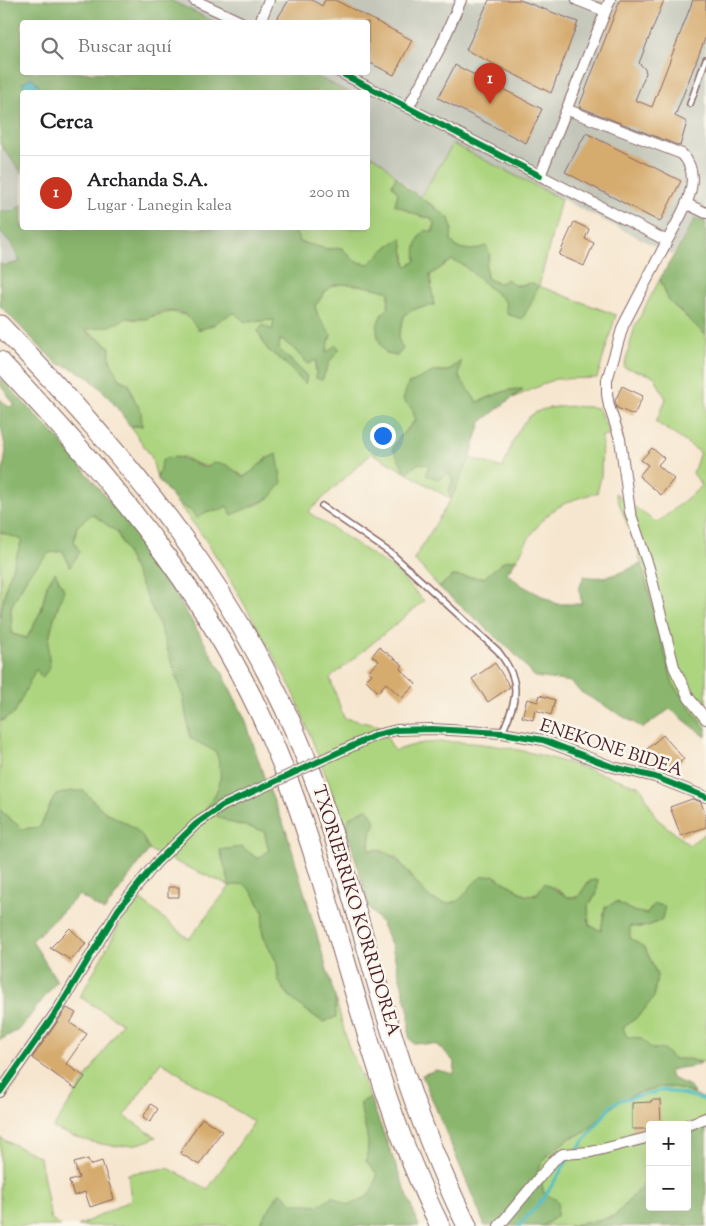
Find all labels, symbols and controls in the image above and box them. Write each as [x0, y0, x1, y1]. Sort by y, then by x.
search box [20, 20, 370, 75]
icon: search [38, 34, 66, 62]
text: Buscar aquí [78, 34, 172, 61]
pin: 1 [474, 63, 506, 104]
text: Cerca [40, 108, 93, 138]
text: Archanda S.A. [87, 168, 208, 195]
text: 1 [53, 182, 59, 205]
text: 200 m [309, 182, 350, 205]
text: Lugar · Lanegin kalea [87, 195, 232, 218]
your location [370, 423, 396, 449]
street label: ENEKONE BIDEA [536, 714, 686, 785]
street label: TXORIERRIKO KORRIDOREA [304, 782, 406, 1040]
map controls [646, 1121, 691, 1211]
button: + [646, 1121, 691, 1166]
button: − [646, 1166, 691, 1211]

